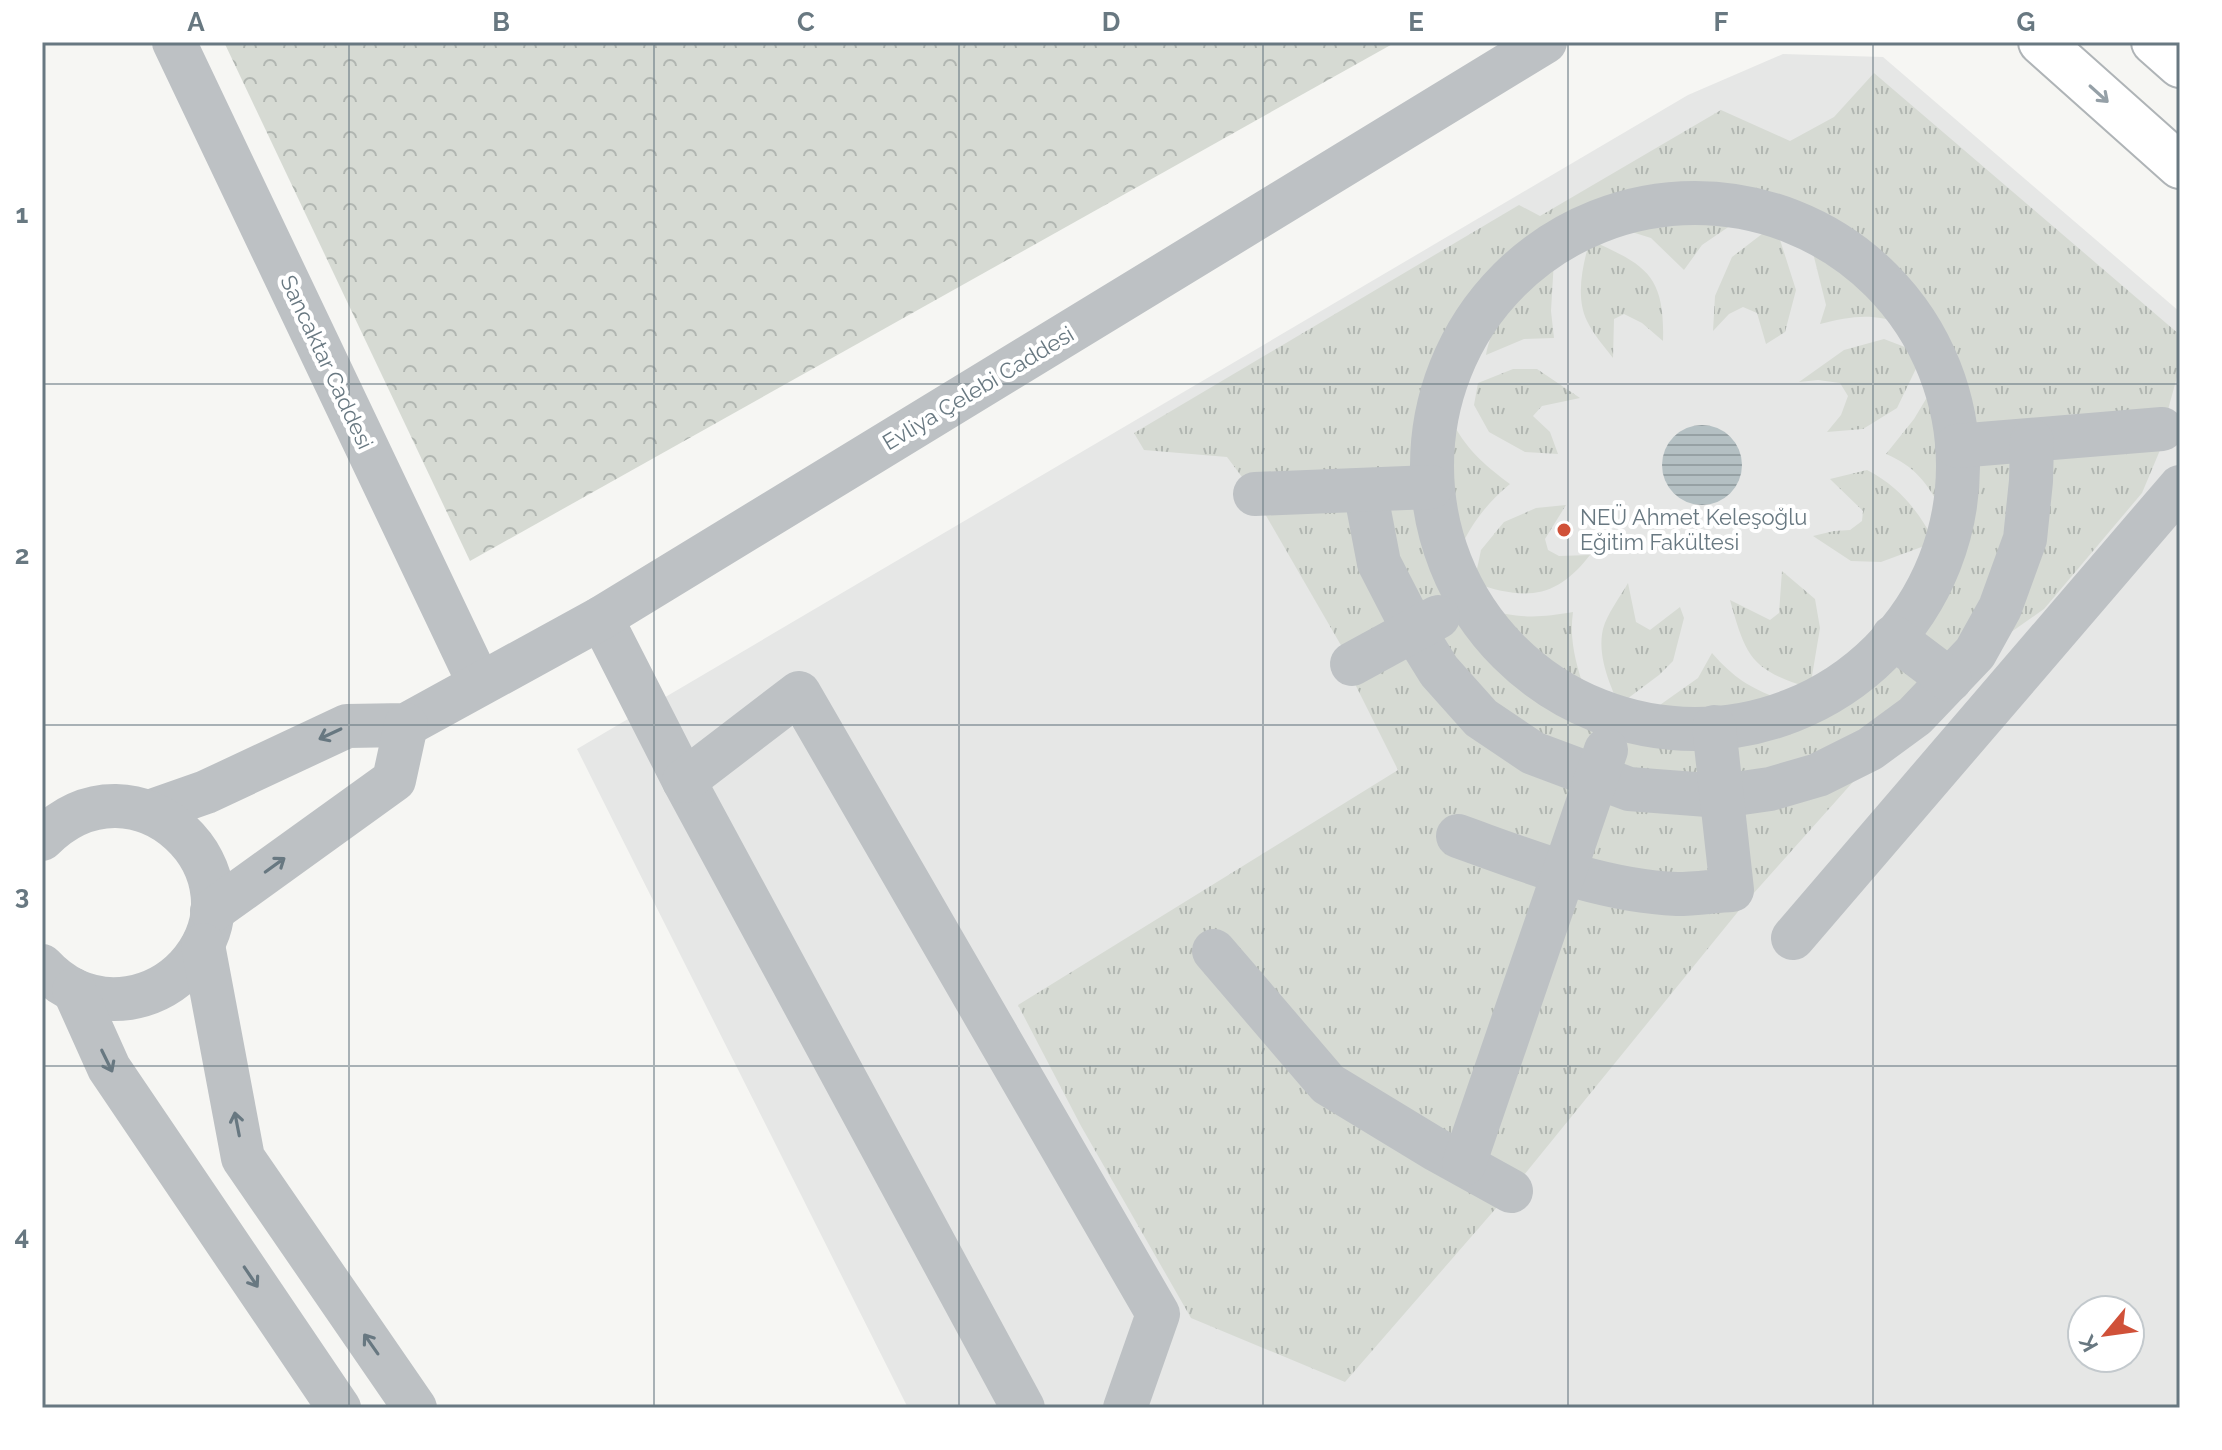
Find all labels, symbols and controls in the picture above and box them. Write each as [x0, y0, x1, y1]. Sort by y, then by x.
text: A [187, 7, 205, 37]
text: B [492, 7, 510, 37]
text: C [797, 7, 815, 37]
text: D [1102, 7, 1120, 37]
text: E [1408, 7, 1424, 37]
text: F [1714, 7, 1729, 37]
text: G [2017, 7, 2035, 37]
one-way arrow [2088, 84, 2109, 103]
text: 1 [16, 199, 29, 229]
street label: Sancaktar Caddesi [275, 271, 379, 453]
street label: Evliya Çelebi Caddesi [878, 321, 1078, 455]
place label: NEÜ Ahmet Keleşoğlu Eğitim Fakültesi [1580, 504, 1807, 555]
marker: NEÜ Ahmet Keleşoğlu Eğitim Fakültesi [1555, 521, 1573, 539]
text: 2 [15, 540, 29, 570]
one-way arrow [319, 727, 343, 742]
one-way arrow [264, 857, 286, 874]
text: 3 [15, 880, 29, 910]
one-way arrow [99, 1049, 115, 1073]
one-way arrow [228, 1112, 243, 1137]
text: 4 [15, 1221, 29, 1251]
one-way arrow [243, 1266, 259, 1288]
north arrow [2066, 1294, 2146, 1374]
text: K [2073, 1331, 2103, 1356]
one-way arrow [363, 1333, 379, 1355]

